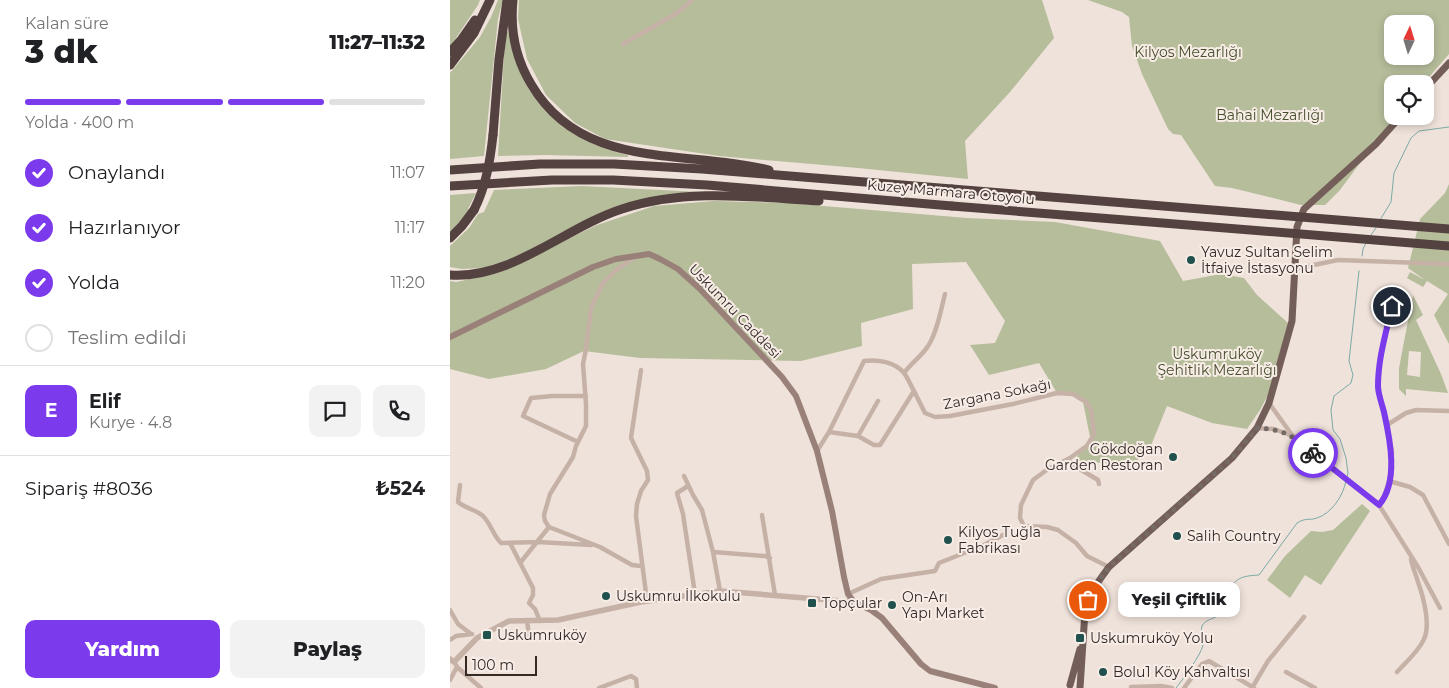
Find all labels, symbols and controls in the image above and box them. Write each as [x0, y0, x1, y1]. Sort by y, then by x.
text: Kalan süre [25, 14, 109, 33]
north arrow [1384, 15, 1434, 65]
map controls [1384, 15, 1434, 125]
text: 11:27–11:32 [329, 31, 425, 54]
text: 3 dk [25, 32, 98, 71]
park label: Kilyos Mezarlığı [1134, 43, 1242, 61]
button: locate [1384, 75, 1434, 125]
park label: Bahai Mezarlığı [1216, 106, 1324, 124]
text: Yolda · 400 m [25, 113, 134, 132]
icon: check [25, 159, 53, 187]
text: Onaylandı [68, 161, 165, 184]
text: 11:07 [390, 163, 425, 182]
street label: Kuzey Marmara Otoyolu [866, 176, 1036, 208]
icon: check [25, 214, 53, 242]
text: Hazırlanıyor [68, 216, 181, 239]
text: 11:17 [395, 218, 425, 237]
place label: Yavuz Sultan Selim İtfaiye İstasyonu [1201, 243, 1333, 277]
marker: Yavuz Sultan Selim İtfaiye İstasyonu [1185, 254, 1197, 266]
street label: Uskumru Caddesi [685, 260, 785, 362]
icon: check [25, 269, 53, 297]
text: Yolda [68, 271, 120, 294]
text: 11:20 [390, 273, 425, 292]
pin [1371, 285, 1413, 327]
icon: home [1378, 292, 1406, 320]
text: Teslim edildi [68, 326, 187, 349]
park label: Uskumruköy Şehitlik Mezarlığı [1158, 345, 1277, 379]
street label: Zargana Sokağı [942, 375, 1052, 413]
button: chat [309, 385, 361, 437]
button: phone [373, 385, 425, 437]
text: Elif [89, 390, 121, 413]
text: E [45, 399, 57, 422]
text: Kurye · 4.8 [89, 413, 172, 432]
courier [1288, 428, 1338, 478]
icon: bike [1299, 439, 1327, 467]
place label: Gökdoğan Garden Restoran [1045, 440, 1163, 474]
marker: Gökdoğan Garden Restoran [1167, 451, 1179, 463]
text: Sipariş #8036 [25, 477, 153, 500]
text: ₺524 [375, 477, 425, 500]
place label: Kilyos Tuğla Fabrikası [958, 523, 1041, 557]
place label: Salih Country [1187, 527, 1281, 545]
marker: Salih Country [1171, 530, 1183, 542]
marker: Kilyos Tuğla Fabrikası [942, 534, 954, 546]
pin [1067, 579, 1109, 621]
callout: Yeşil Çiftlik [1118, 582, 1240, 618]
icon: bag [1074, 586, 1102, 614]
place label: Uskumru İlkokulu [616, 587, 741, 605]
place label: On-Arı Yapı Market [902, 588, 985, 622]
marker: Uskumru İlkokulu [600, 590, 612, 602]
text: Yeşil Çiftlik [1131, 590, 1227, 609]
place label: Topçular [822, 594, 883, 612]
marker: Topçular [806, 597, 818, 609]
marker: On-Arı Yapı Market [886, 599, 898, 611]
button: Yardım [25, 620, 220, 678]
button: Paylaş [230, 620, 425, 678]
place label: Uskumruköy [497, 626, 587, 644]
marker: Uskumruköy [481, 629, 493, 641]
place label: Uskumruköy Yolu [1090, 629, 1213, 647]
marker: Uskumruköy Yolu [1074, 632, 1086, 644]
scale bar [465, 653, 538, 676]
text: 100 m [472, 656, 514, 674]
place label: Bolu1 Köy Kahvaltısı [1113, 663, 1250, 681]
marker: Bolu1 Köy Kahvaltısı [1097, 666, 1109, 678]

